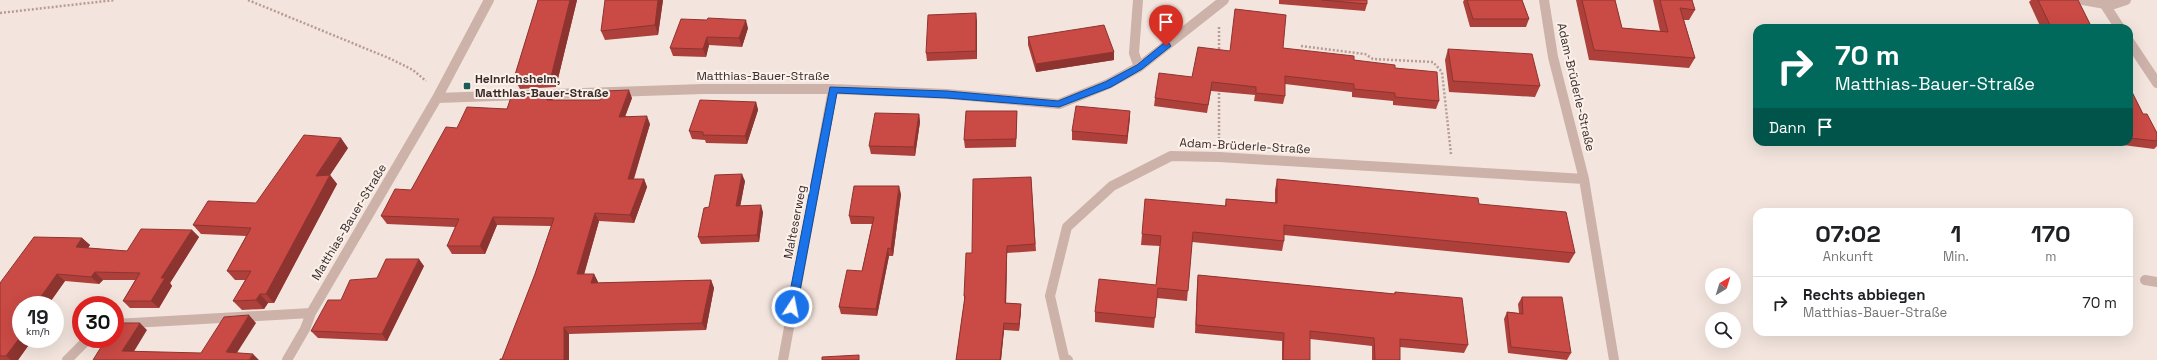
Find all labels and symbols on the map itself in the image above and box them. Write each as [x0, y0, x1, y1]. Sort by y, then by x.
pin [1149, 5, 1183, 46]
street label: Adam-Brüderle-Straße [1553, 21, 1599, 153]
street label: Matthias-Bauer-Straße [696, 68, 830, 84]
place label: Heinrichsheim, Matthias-Bauer-Straße [475, 71, 609, 101]
marker: Heinrichsheim, Matthias-Bauer-Straße [462, 81, 472, 91]
street label: Adam-Brüderle-Straße [1179, 135, 1311, 157]
street label: Matthias-Bauer-Straße [308, 161, 390, 283]
street label: Malteserweg [780, 184, 810, 260]
north arrow [1705, 268, 1741, 304]
position arrow [771, 286, 813, 328]
speed limit sign: 30 [72, 296, 124, 348]

